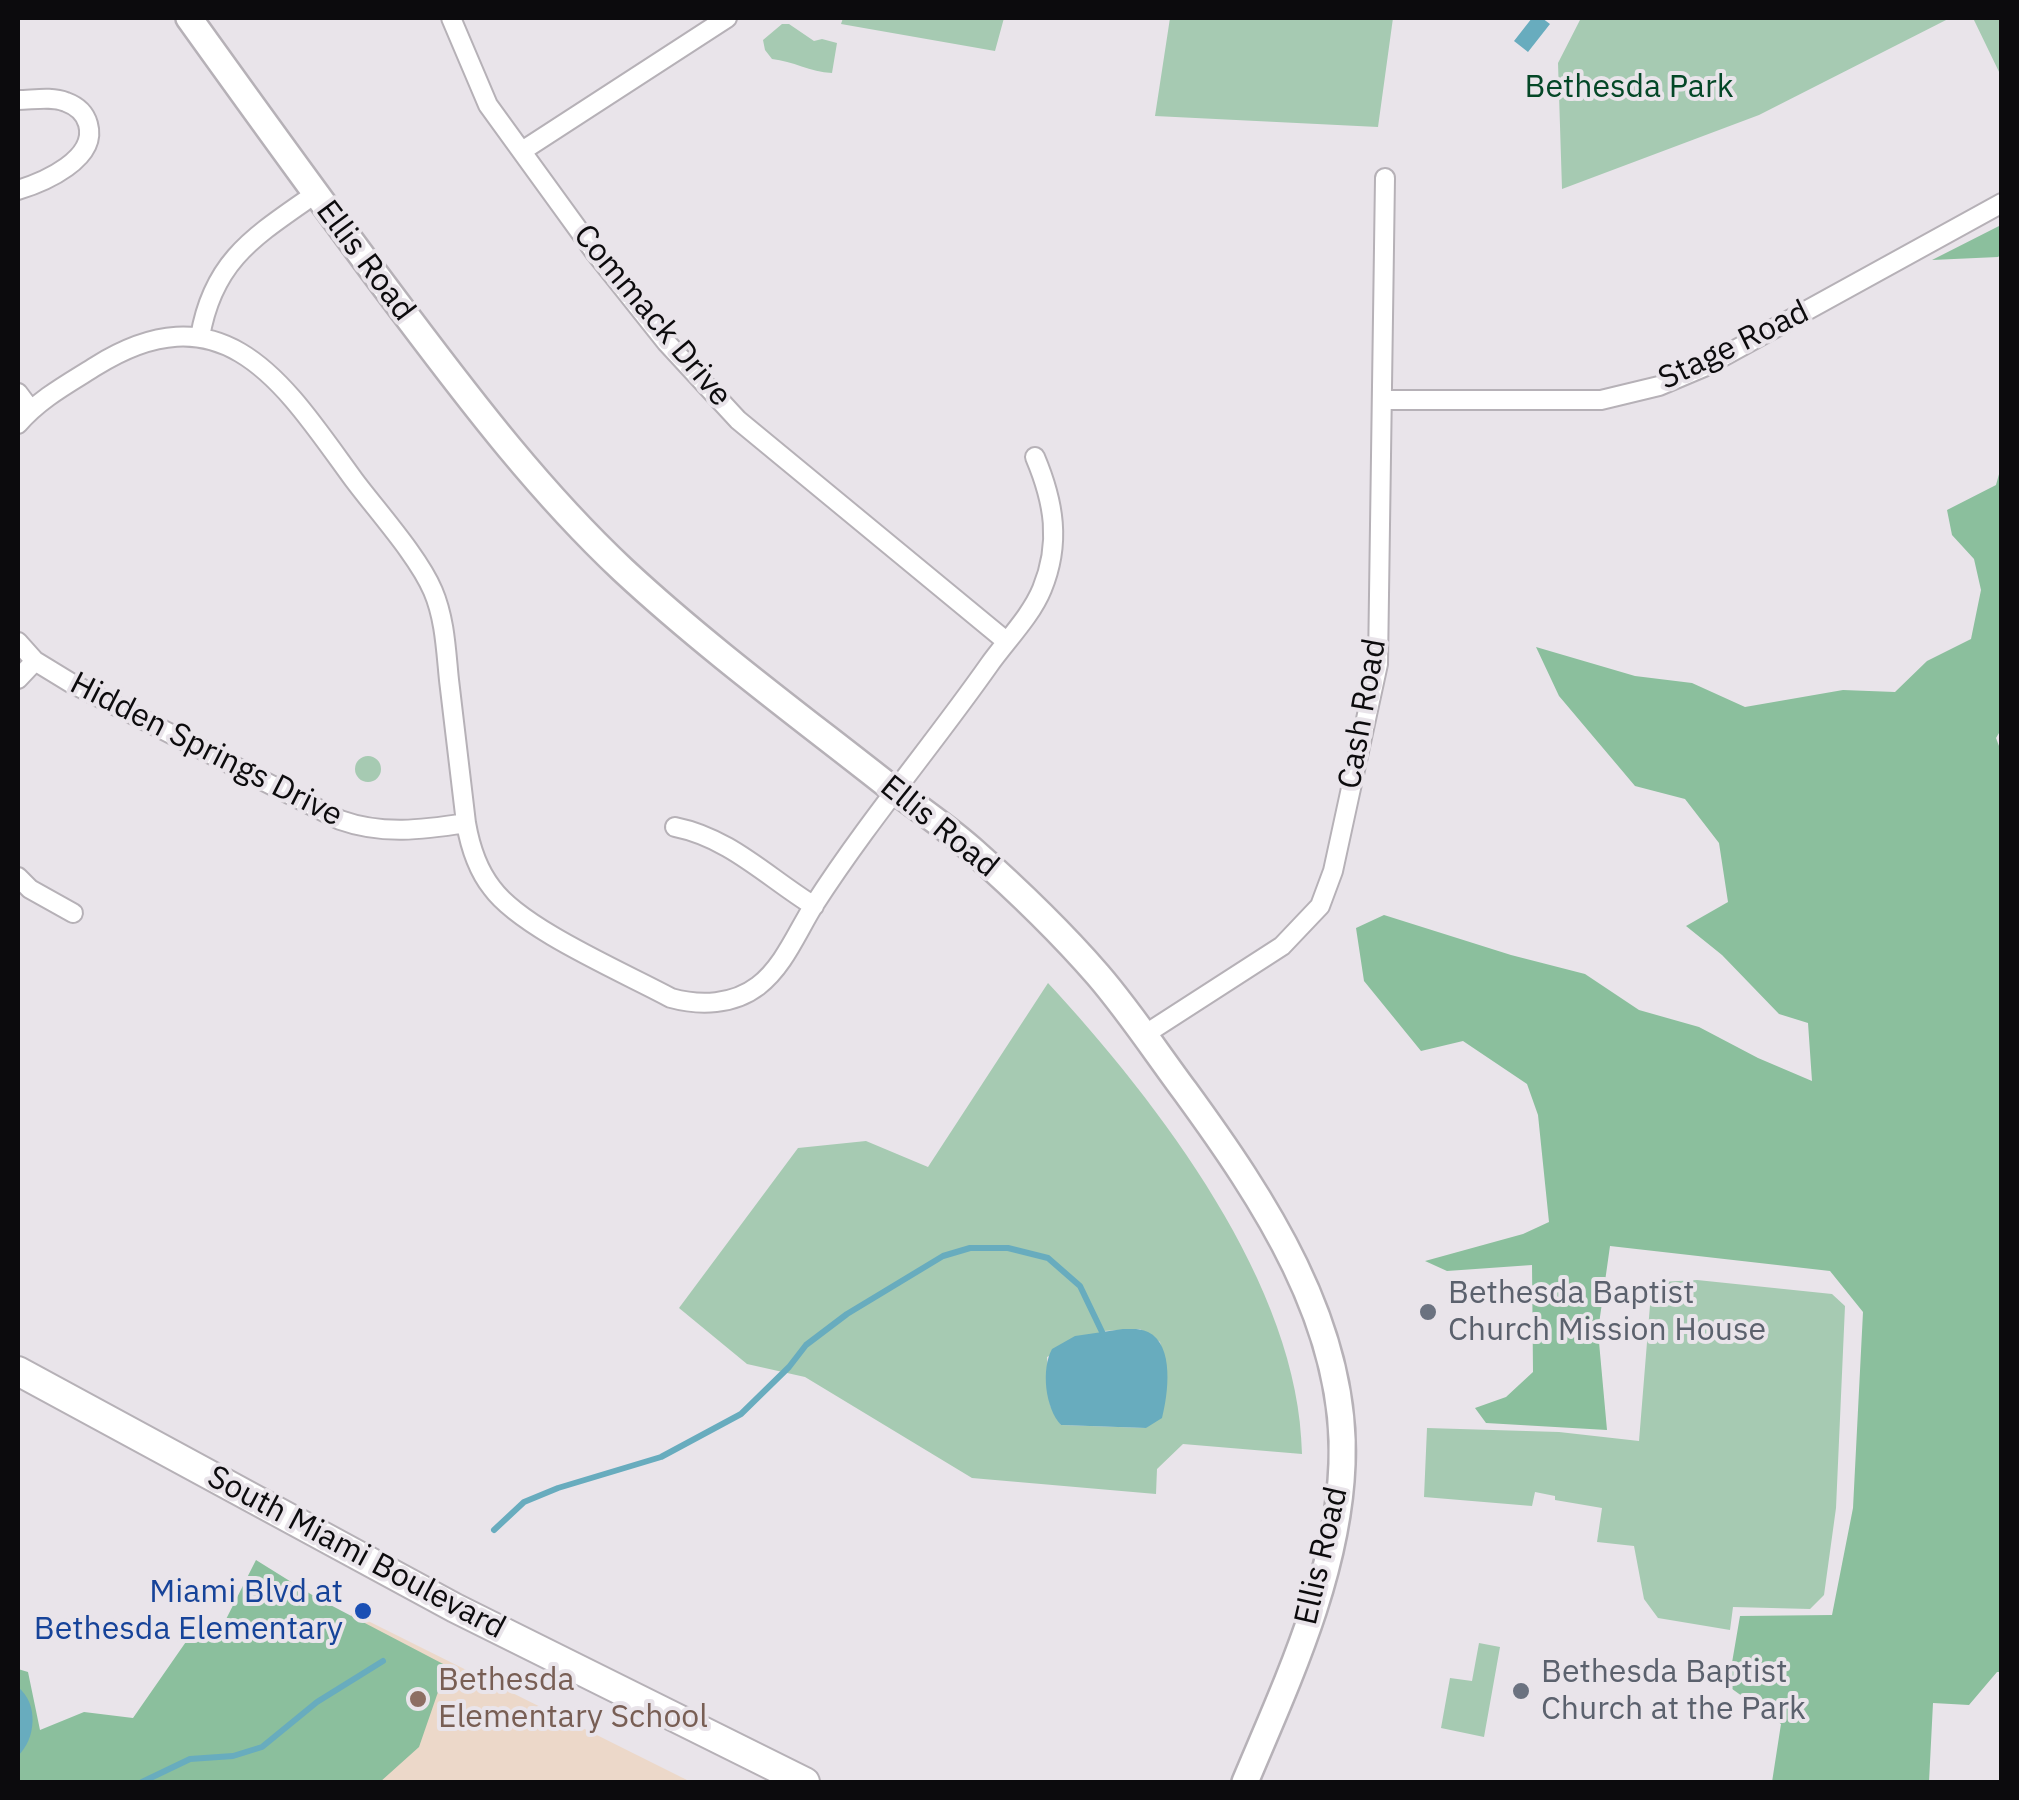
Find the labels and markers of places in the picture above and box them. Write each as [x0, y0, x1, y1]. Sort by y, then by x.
place label: Bethesda Baptist Church Mission House [1448, 1275, 1766, 1350]
marker: Bethesda Baptist Church Mission House [1417, 1301, 1439, 1323]
place label: Miami Blvd at Bethesda Elementary [34, 1574, 343, 1649]
marker: Miami Blvd at Bethesda Elementary [352, 1600, 374, 1622]
place label: Bethesda Baptist Church at the Park [1541, 1654, 1806, 1729]
place label: Bethesda Elementary School [438, 1662, 708, 1737]
marker: Bethesda Baptist Church at the Park [1510, 1680, 1532, 1702]
marker: Bethesda Elementary School [407, 1688, 429, 1710]

